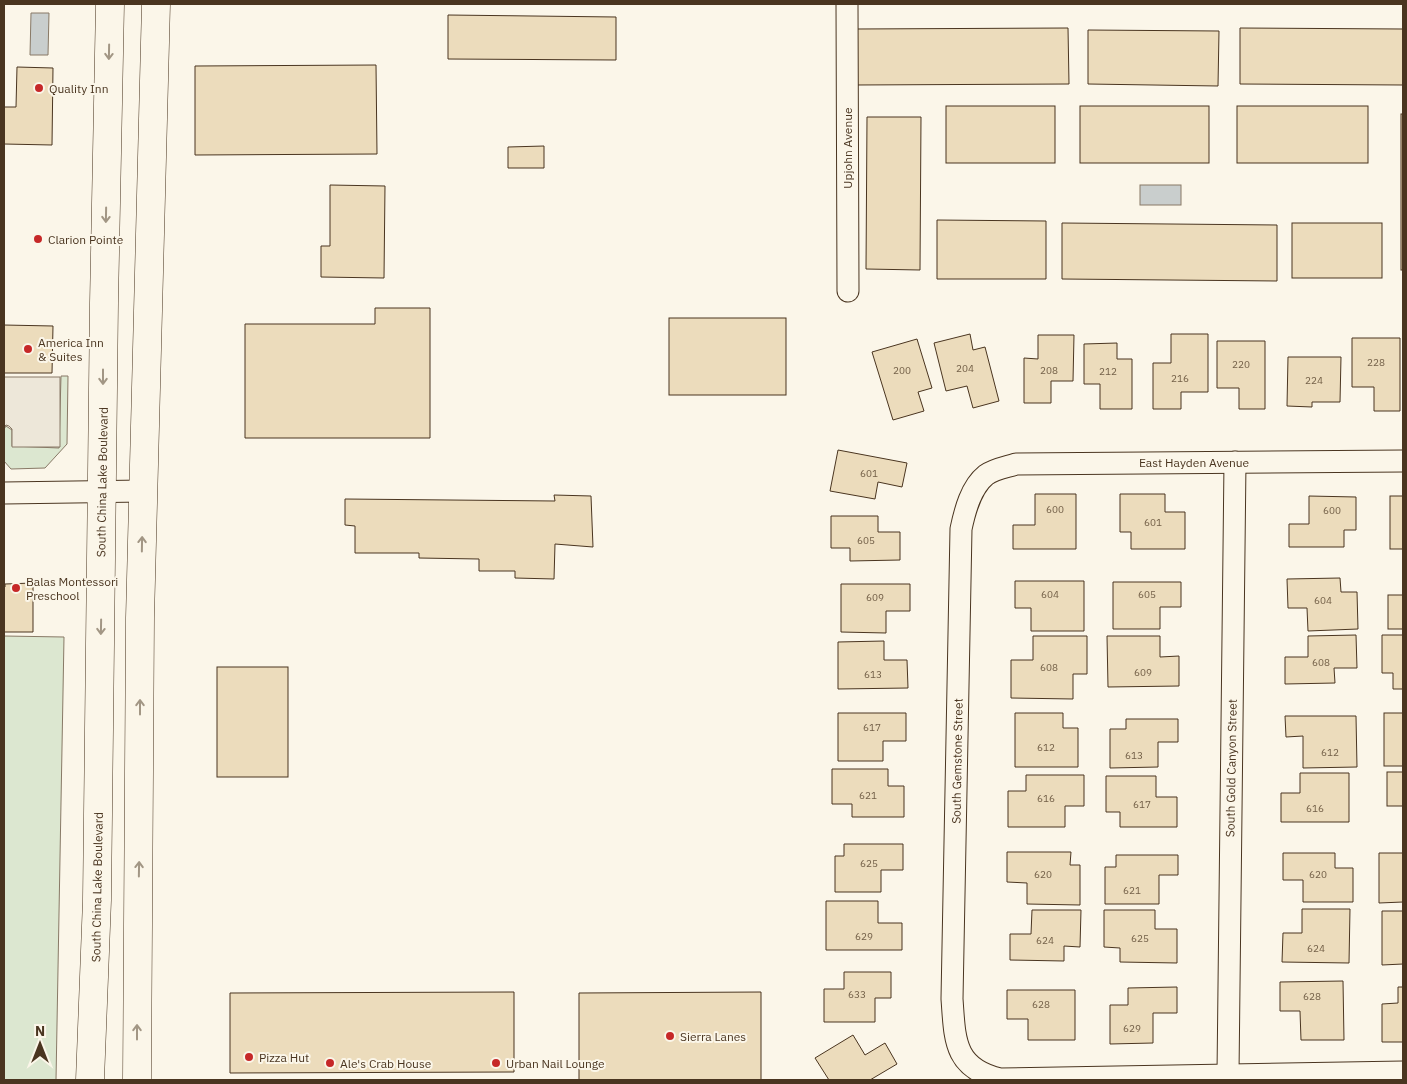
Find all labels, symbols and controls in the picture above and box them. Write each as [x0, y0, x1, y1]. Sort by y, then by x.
one-way arrow [104, 44, 114, 60]
place label: Quality Inn [49, 81, 108, 96]
marker: Quality Inn [33, 82, 45, 94]
street label: Upjohn Avenue [840, 107, 855, 189]
one-way arrow [101, 206, 111, 223]
place label: Clarion Pointe [48, 232, 124, 247]
marker: Clarion Pointe [32, 233, 44, 245]
place label: America Inn & Suites [38, 335, 104, 364]
marker: America Inn & Suites [22, 343, 34, 355]
house number: 228 [1367, 356, 1385, 369]
house number: 220 [1232, 358, 1250, 371]
house number: 204 [956, 362, 974, 375]
house number: 200 [893, 364, 911, 377]
house number: 208 [1040, 364, 1058, 377]
house number: 212 [1099, 365, 1117, 378]
one-way arrow [98, 369, 108, 385]
house number: 216 [1171, 372, 1189, 385]
house number: 224 [1305, 374, 1323, 387]
street label: South China Lake Boulevard [93, 407, 111, 557]
street label: East Hayden Avenue [1139, 455, 1250, 470]
house number: 601 [860, 467, 878, 480]
house number: 600 [1046, 503, 1064, 516]
house number: 600 [1323, 504, 1341, 517]
house number: 601 [1144, 516, 1162, 529]
house number: 605 [857, 534, 875, 547]
one-way arrow [137, 536, 147, 552]
place label: Balas Montessori Preschool [26, 574, 118, 603]
marker: Balas Montessori Preschool [10, 582, 22, 594]
house number: 604 [1041, 588, 1059, 601]
house number: 605 [1138, 588, 1156, 601]
house number: 609 [866, 591, 884, 604]
house number: 604 [1314, 594, 1332, 607]
one-way arrow [96, 619, 106, 635]
house number: 608 [1312, 656, 1330, 669]
house number: 608 [1040, 661, 1058, 674]
house number: 609 [1134, 666, 1152, 679]
house number: 613 [864, 668, 882, 681]
street label: South Gemstone Street [948, 698, 966, 824]
one-way arrow [135, 699, 145, 715]
street label: South Gold Canyon Street [1222, 699, 1240, 837]
house number: 617 [863, 721, 881, 734]
house number: 612 [1037, 741, 1055, 754]
house number: 612 [1321, 746, 1339, 759]
house number: 613 [1125, 749, 1143, 762]
house number: 621 [859, 789, 877, 802]
house number: 616 [1037, 792, 1055, 805]
house number: 617 [1133, 798, 1151, 811]
house number: 616 [1306, 802, 1324, 815]
street label: South China Lake Boulevard [88, 812, 106, 962]
house number: 625 [860, 857, 878, 870]
one-way arrow [134, 861, 144, 878]
house number: 620 [1034, 868, 1052, 881]
house number: 620 [1309, 868, 1327, 881]
house number: 621 [1123, 884, 1141, 897]
house number: 629 [855, 930, 873, 943]
house number: 625 [1131, 932, 1149, 945]
house number: 624 [1036, 934, 1054, 947]
house number: 624 [1307, 942, 1325, 955]
house number: 633 [848, 988, 866, 1001]
house number: 628 [1303, 990, 1321, 1003]
house number: 628 [1032, 998, 1050, 1011]
north arrow [15, 1019, 65, 1069]
text: N [35, 1022, 45, 1040]
house number: 629 [1123, 1022, 1141, 1035]
one-way arrow [133, 1024, 142, 1040]
place label: Sierra Lanes [680, 1029, 746, 1044]
marker: Sierra Lanes [664, 1030, 676, 1042]
place label: Pizza Hut [259, 1050, 309, 1065]
marker: Pizza Hut [243, 1051, 255, 1063]
place label: Ale's Crab House [340, 1056, 432, 1071]
place label: Urban Nail Lounge [506, 1056, 605, 1071]
marker: Ale's Crab House [324, 1057, 336, 1069]
marker: Urban Nail Lounge [490, 1057, 502, 1069]

